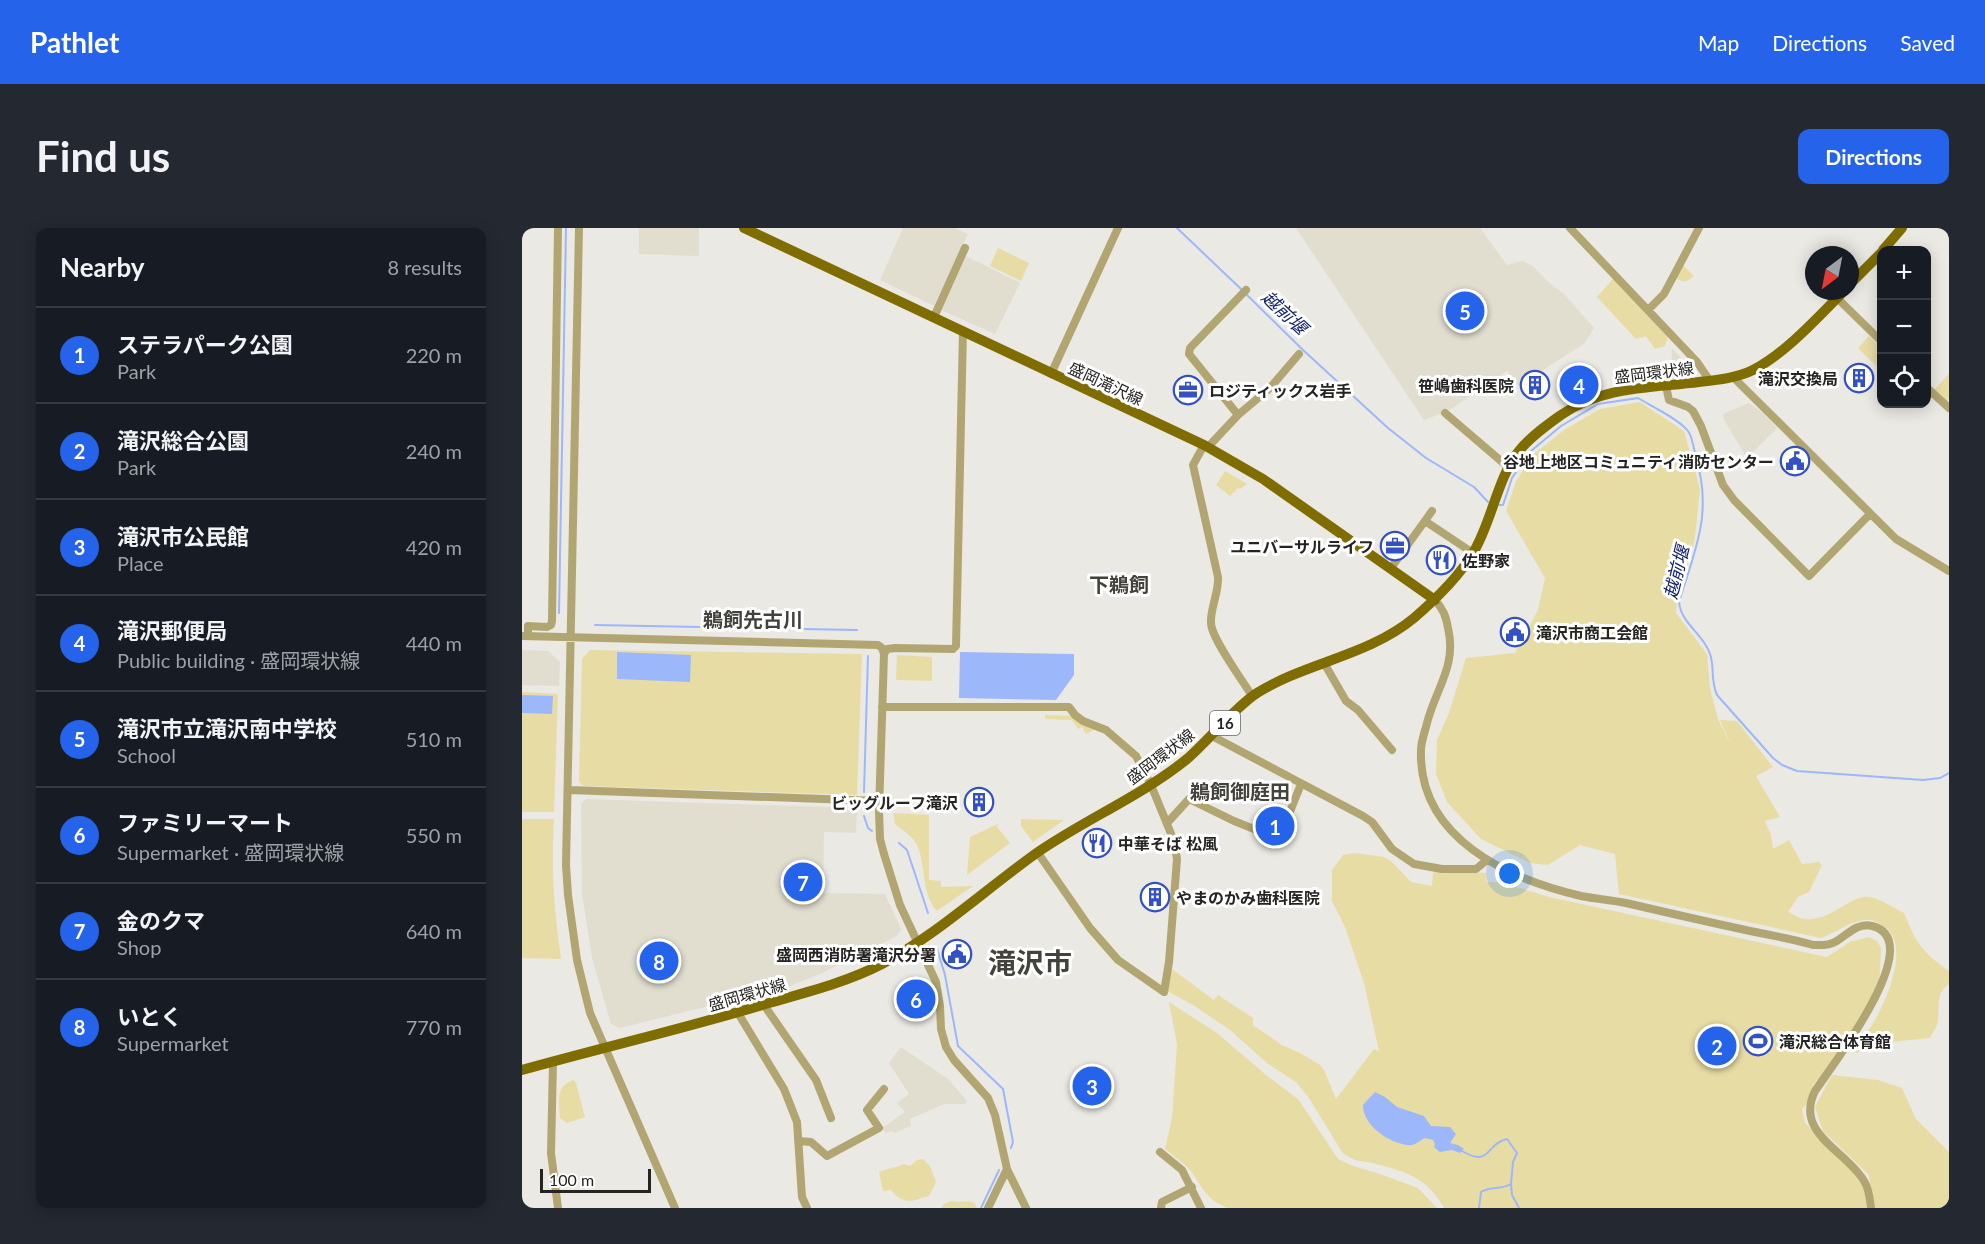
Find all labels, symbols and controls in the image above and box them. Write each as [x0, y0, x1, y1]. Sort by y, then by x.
text: Pathlet [30, 25, 119, 59]
text: Map [1698, 30, 1739, 55]
text: Directions [1772, 30, 1867, 55]
text: Saved [1900, 30, 1955, 55]
button: Directions [1798, 129, 1949, 184]
text: Find us [36, 131, 170, 181]
north arrow [1805, 246, 1859, 300]
map controls [1877, 246, 1931, 408]
button: + [1877, 246, 1931, 300]
text: Nearby [60, 251, 145, 283]
text: 8 results [387, 255, 462, 279]
water label: 越前堰 [1258, 286, 1314, 341]
pin: 5 [1446, 288, 1484, 334]
button: − [1877, 300, 1931, 354]
text: ステラパーク公園 [117, 331, 293, 358]
text: 1 [74, 343, 85, 367]
text: 220 m [406, 343, 462, 367]
button: locate [1877, 354, 1931, 408]
street label: 盛岡滝沢線 [1066, 357, 1146, 409]
street label: 盛岡環状線 [1613, 358, 1695, 386]
text: Park [117, 359, 156, 383]
pin: 4 [1560, 362, 1598, 408]
building icon: 滝沢交換局 [1843, 362, 1875, 394]
building icon: 笹嶋歯科医院 [1519, 369, 1551, 401]
place label: 滝沢交換局 [1758, 369, 1838, 388]
office icon: ロジティックス岩手 [1172, 374, 1204, 406]
place label: 笹嶋歯科医院 [1418, 376, 1514, 395]
place label: ロジティックス岩手 [1209, 381, 1352, 400]
text: 滝沢総合公園 [117, 427, 249, 454]
text: 2 [74, 439, 85, 463]
text: 240 m [406, 439, 462, 463]
public building icon: 谷地上地区コミュニティ消防センター [1779, 445, 1811, 477]
place label: 谷地上地区コミュニティ消防センター [1503, 452, 1774, 471]
text: Park [117, 455, 156, 479]
text: 滝沢市公民館 [117, 523, 249, 550]
office icon: ユニバーサルライフ [1379, 530, 1411, 562]
text: 3 [74, 535, 85, 559]
text: 420 m [406, 535, 462, 559]
place label: ユニバーサルライフ [1230, 537, 1374, 556]
water label: 越前堰 [1659, 540, 1694, 601]
restaurant icon: 佐野家 [1425, 544, 1457, 576]
text: Place [117, 551, 164, 575]
place label: 佐野家 [1461, 551, 1510, 570]
district label: 下鵜飼 [1089, 572, 1149, 596]
district label: 鵜飼先古川 [703, 607, 803, 631]
public building icon: 滝沢市商工会館 [1499, 616, 1531, 648]
text: 滝沢郵便局 [117, 617, 227, 644]
place label: 滝沢市商工会館 [1536, 623, 1648, 642]
text: 4 [74, 631, 85, 655]
text: 440 m [406, 631, 462, 655]
text: Public building · 盛岡環状線 [117, 648, 360, 672]
road number: 16 [1210, 711, 1240, 735]
text: 滝沢市立滝沢南中学校 [117, 715, 337, 742]
street label: 盛岡環状線 [1122, 724, 1198, 788]
text: 5 [74, 727, 85, 751]
text: 510 m [406, 727, 462, 751]
text: School [117, 743, 176, 767]
district label: 鵜飼御庭田 [1190, 779, 1290, 803]
building icon: ビッグルーフ滝沢 [963, 786, 995, 818]
place label: ビッグルーフ滝沢 [831, 793, 958, 812]
pin: 1 [1256, 804, 1294, 848]
text: ファミリーマート [117, 809, 293, 836]
text: 6 [74, 823, 85, 847]
text: 550 m [406, 823, 462, 847]
restaurant icon: 中華そば 松風 [1081, 827, 1113, 859]
place label: 中華そば 松風 [1118, 834, 1218, 853]
text: Supermarket · 盛岡環状線 [117, 840, 344, 864]
your location [1495, 859, 1524, 888]
pin: 7 [784, 860, 822, 904]
building icon: やまのかみ歯科医院 [1139, 881, 1171, 913]
place label: やまのかみ歯科医院 [1176, 888, 1320, 907]
text: 金のクマ [117, 907, 205, 934]
text: 7 [74, 919, 85, 943]
text: 640 m [406, 919, 462, 943]
text: Shop [117, 935, 161, 959]
pin: 8 [640, 938, 678, 984]
public building icon: 盛岡西消防署滝沢分署 [941, 938, 973, 970]
place label: 盛岡西消防署滝沢分署 [776, 945, 936, 964]
district label: 滝沢市 [988, 945, 1072, 979]
street label: 盛岡環状線 [706, 974, 788, 1014]
pin: 6 [896, 976, 936, 1022]
text: いとく [117, 1003, 182, 1030]
text: 8 [74, 1015, 85, 1039]
text: 770 m [406, 1015, 462, 1039]
pin: 2 [1698, 1024, 1736, 1068]
sports icon: 滝沢総合体育館 [1742, 1025, 1774, 1057]
text: Supermarket [117, 1031, 229, 1055]
place label: 滝沢総合体育館 [1779, 1032, 1891, 1051]
pin: 3 [1072, 1064, 1112, 1108]
scale bar [540, 1166, 651, 1194]
text: 100 m [549, 1170, 594, 1189]

